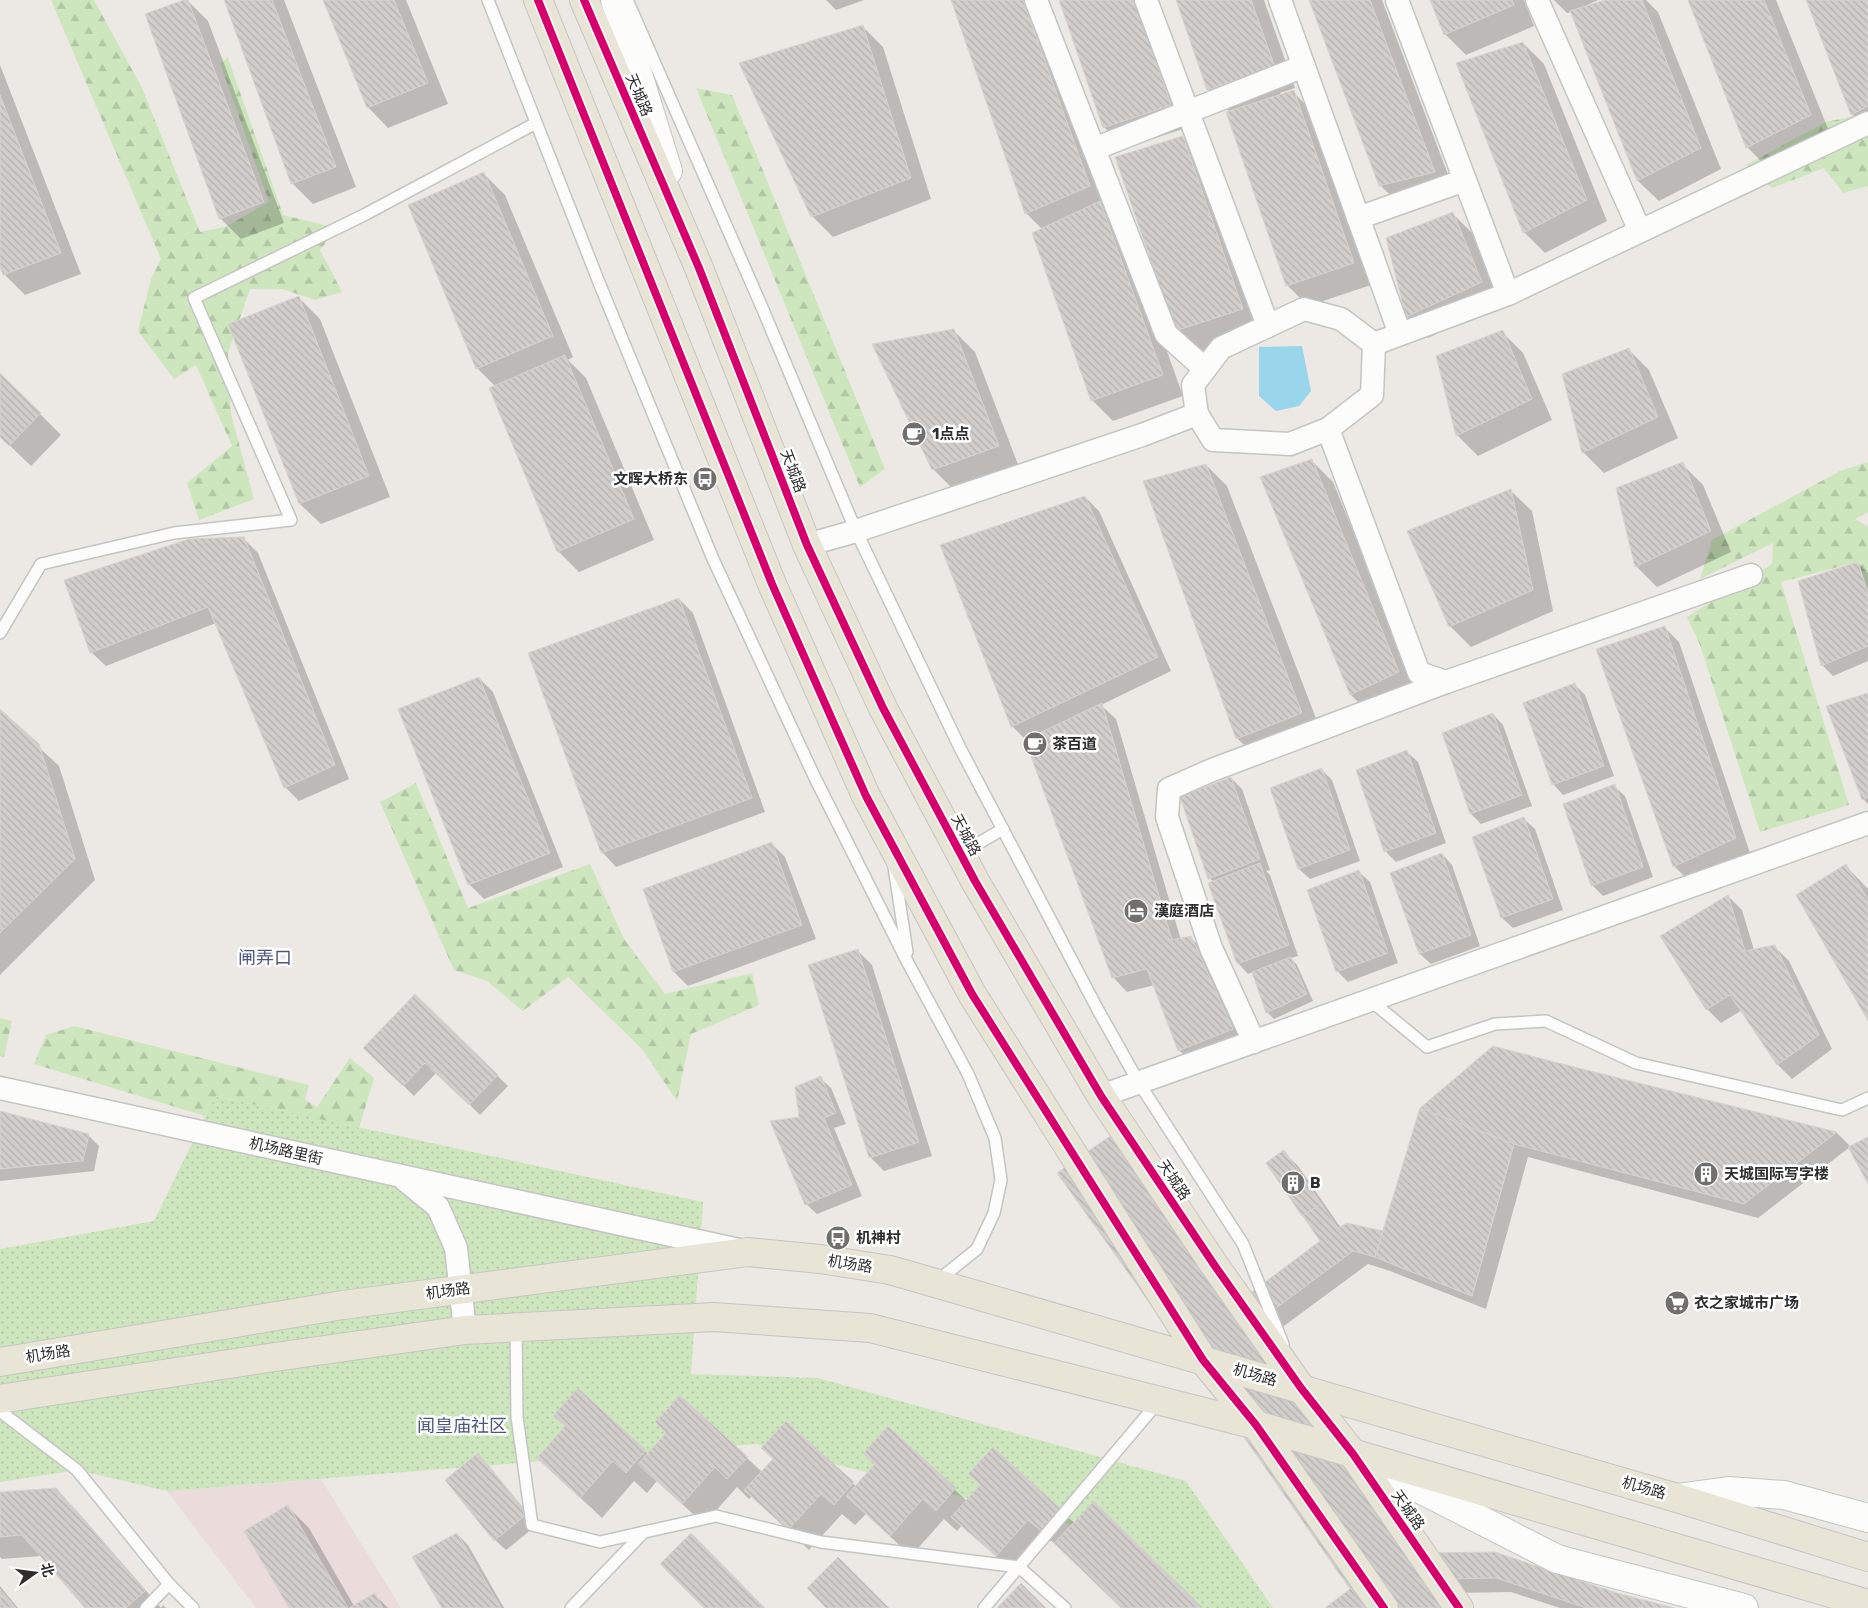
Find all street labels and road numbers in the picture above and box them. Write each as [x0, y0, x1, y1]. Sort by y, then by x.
street label: 天城路 [622, 71, 656, 119]
street label: 天城路 [777, 447, 809, 495]
street label: 天城路 [947, 811, 985, 859]
street label: 机场路里街 [247, 1134, 325, 1168]
street label: 天城路 [1154, 1156, 1194, 1204]
street label: 机场路 [826, 1252, 874, 1276]
street label: 机场路 [424, 1279, 472, 1303]
street label: 机场路 [24, 1342, 72, 1366]
street label: 机场路 [1231, 1360, 1279, 1390]
street label: 机场路 [1620, 1473, 1668, 1503]
street label: 天城路 [1388, 1486, 1428, 1534]

